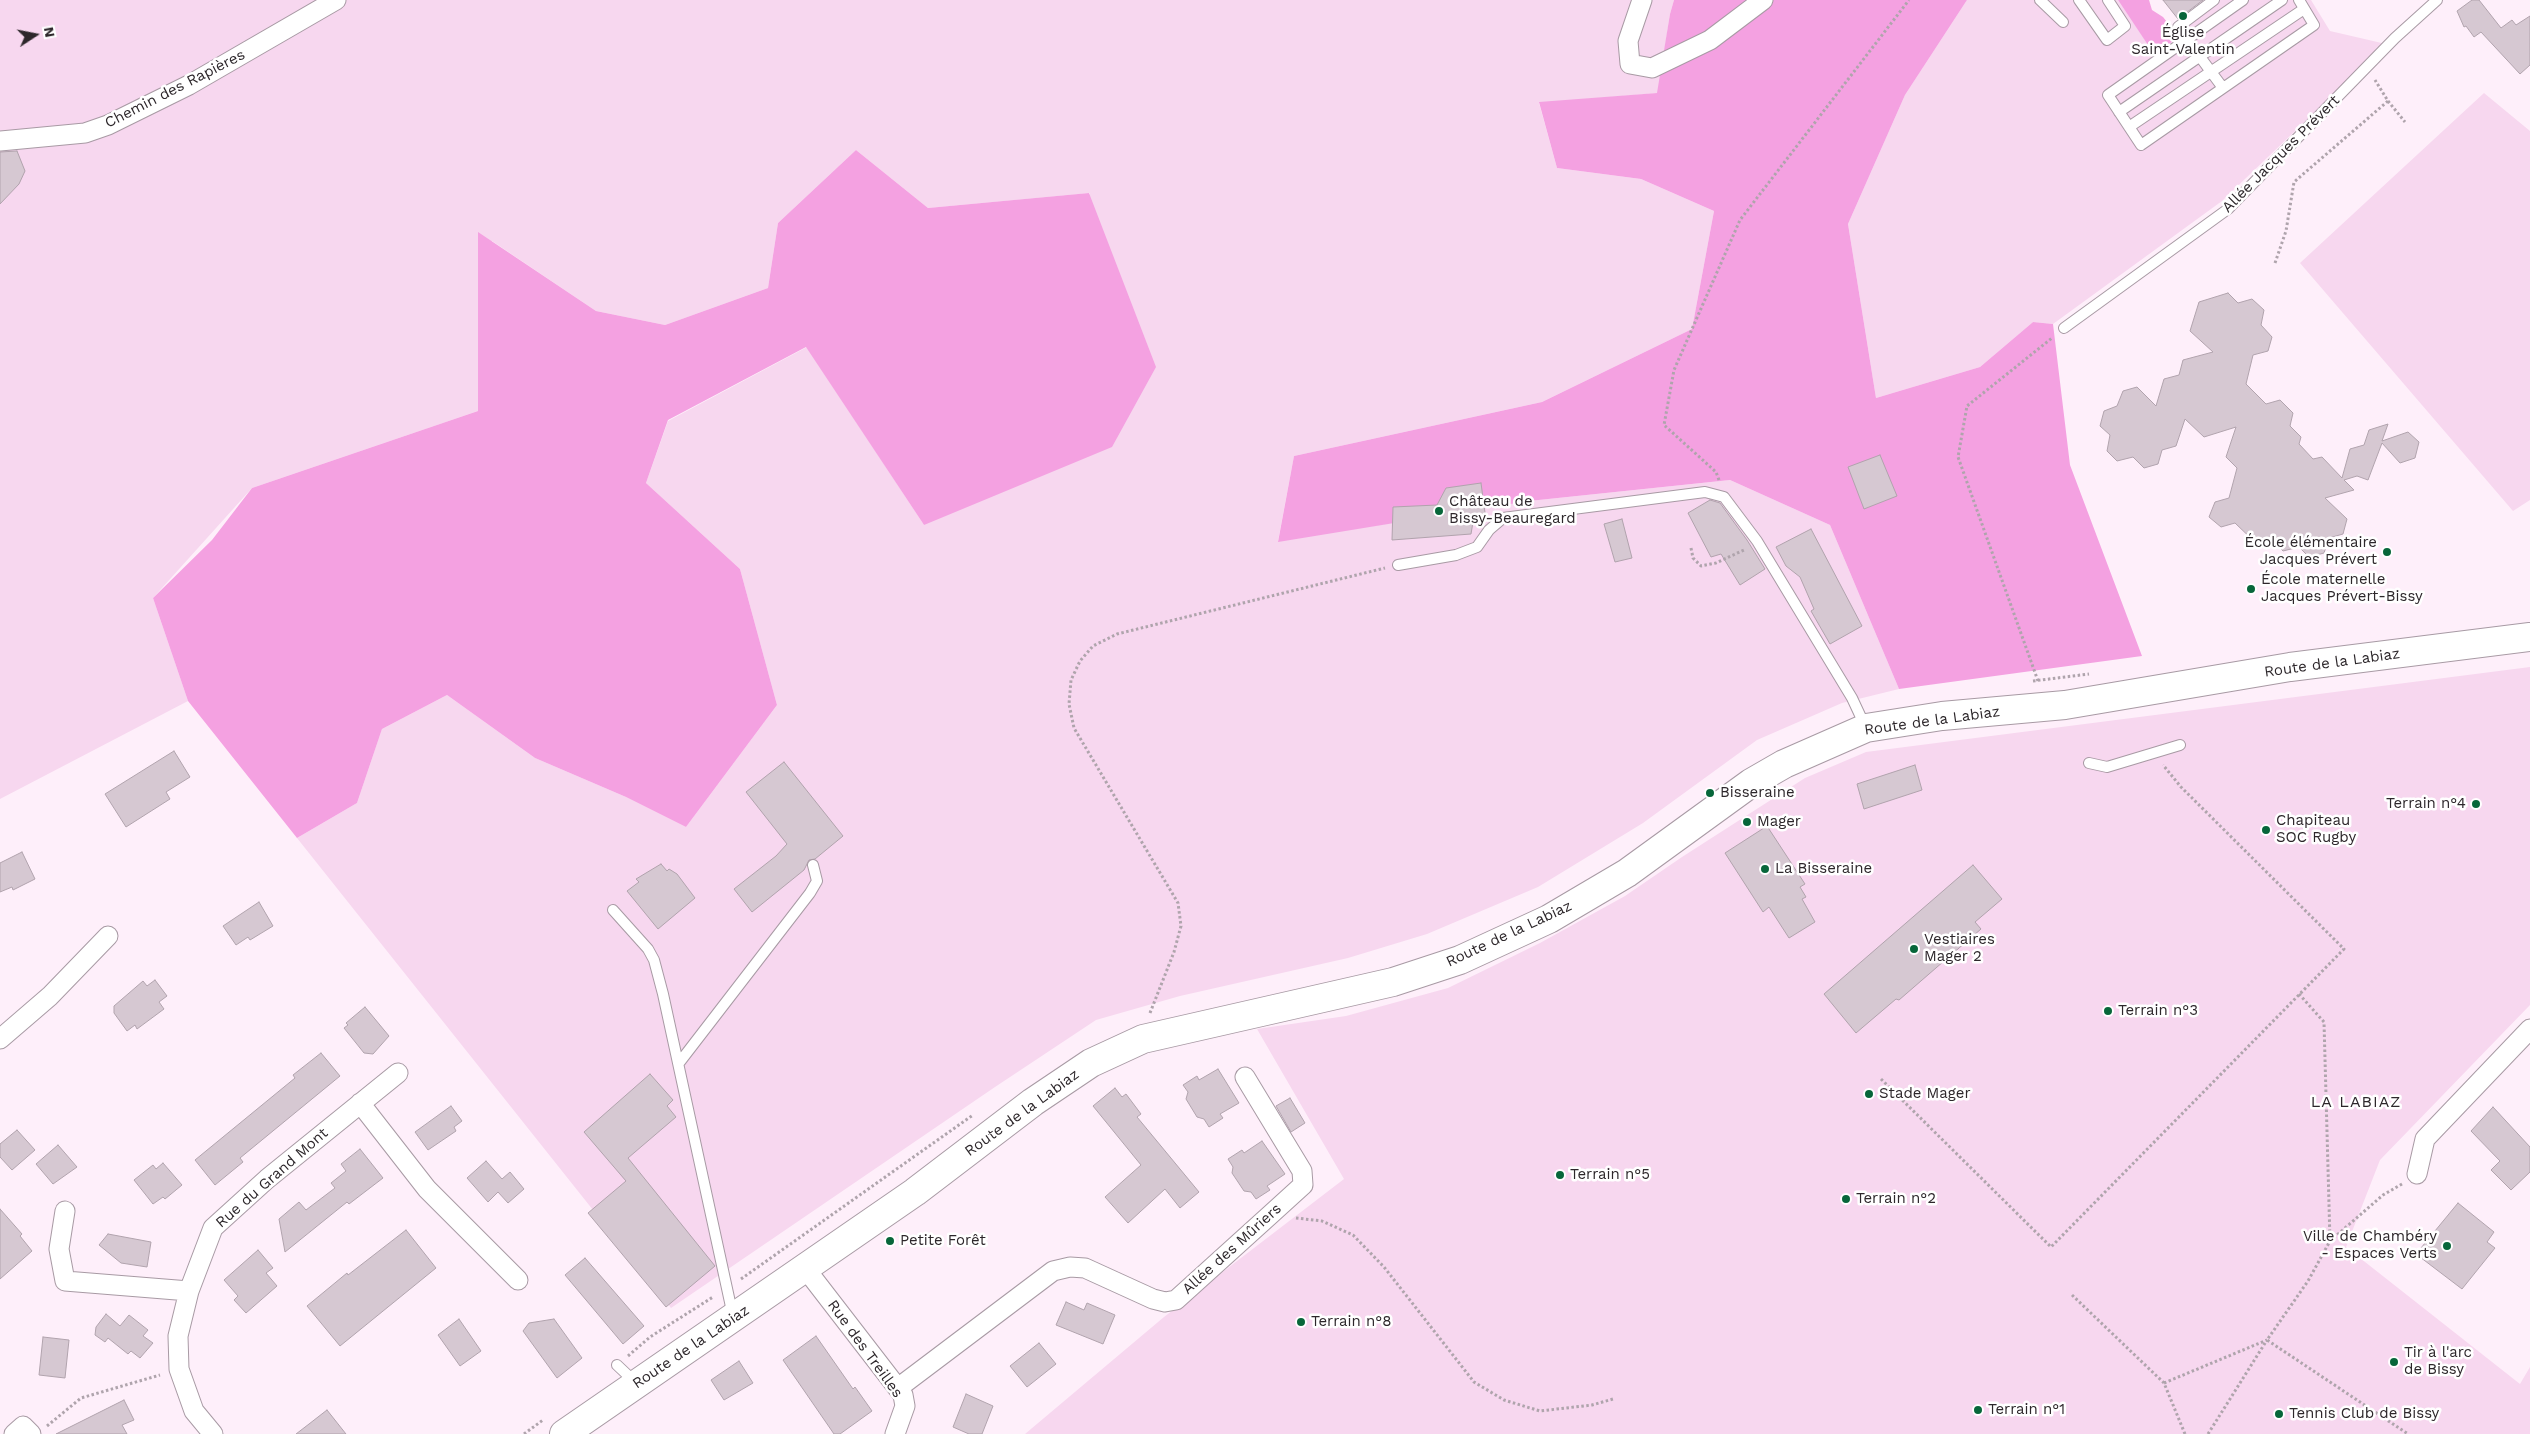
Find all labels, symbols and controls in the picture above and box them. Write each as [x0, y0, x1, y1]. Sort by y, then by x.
north arrow [10, 10, 60, 60]
marker: Église Saint-Valentin [2177, 10, 2189, 22]
place label: Église Saint-Valentin [2131, 24, 2235, 59]
text: N [41, 26, 59, 39]
street label: Chemin des Rapières [102, 46, 248, 132]
street label: Allée Jacques Prévert [2218, 91, 2344, 217]
place label: Château de Bissy-Beauregard [1449, 493, 1576, 528]
marker: Château de Bissy-Beauregard [1433, 505, 1445, 517]
place label: École élémentaire Jacques Prévert [2245, 534, 2377, 569]
marker: École élémentaire Jacques Prévert [2381, 546, 2393, 558]
place label: École maternelle Jacques Prévert-Bissy [2261, 571, 2423, 606]
marker: École maternelle Jacques Prévert-Bissy [2245, 583, 2257, 595]
street label: Route de la Labiaz [2263, 645, 2401, 681]
street label: Route de la Labiaz [1863, 703, 2001, 739]
place label: Bisseraine [1720, 784, 1795, 802]
marker: Bisseraine [1704, 787, 1716, 799]
place label: Terrain n°4 [2386, 795, 2466, 813]
marker: Terrain n°4 [2470, 798, 2482, 810]
place label: Chapiteau SOC Rugby [2276, 812, 2356, 847]
place label: Mager [1757, 813, 1801, 831]
marker: Mager [1741, 816, 1753, 828]
marker: Chapiteau SOC Rugby [2260, 824, 2272, 836]
place label: La Bisseraine [1775, 860, 1872, 878]
marker: La Bisseraine [1759, 863, 1771, 875]
street label: Route de la Labiaz [1443, 897, 1575, 971]
place label: Vestiaires Mager 2 [1924, 931, 1995, 966]
marker: Vestiaires Mager 2 [1908, 943, 1920, 955]
place label: Terrain n°3 [2118, 1002, 2198, 1020]
marker: Terrain n°3 [2102, 1005, 2114, 1017]
street label: Route de la Labiaz [961, 1066, 1083, 1160]
place label: Stade Mager [1879, 1085, 1971, 1103]
marker: Stade Mager [1863, 1088, 1875, 1100]
district label: LA LABIAZ [2310, 1092, 2402, 1112]
street label: Rue du Grand Mont [212, 1124, 332, 1232]
place label: Terrain n°5 [1570, 1166, 1650, 1184]
marker: Terrain n°5 [1554, 1169, 1566, 1181]
place label: Terrain n°2 [1856, 1190, 1936, 1208]
marker: Terrain n°2 [1840, 1193, 1852, 1205]
street label: Allée des Mûriers [1179, 1200, 1285, 1298]
place label: Ville de Chambéry - Espaces Verts [2303, 1228, 2437, 1263]
place label: Petite Forêt [900, 1232, 986, 1250]
marker: Petite Forêt [884, 1235, 896, 1247]
marker: Ville de Chambéry - Espaces Verts [2441, 1240, 2453, 1252]
street label: Rue des Treilles [824, 1297, 906, 1401]
street label: Route de la Labiaz [629, 1301, 753, 1393]
place label: Terrain n°8 [1311, 1313, 1391, 1331]
marker: Terrain n°8 [1295, 1316, 1307, 1328]
place label: Tir à l'arc de Bissy [2404, 1344, 2472, 1379]
marker: Tir à l'arc de Bissy [2388, 1356, 2400, 1368]
place label: Terrain n°1 [1988, 1401, 2065, 1419]
marker: Terrain n°1 [1972, 1404, 1984, 1416]
place label: Tennis Club de Bissy [2289, 1405, 2439, 1423]
marker: Tennis Club de Bissy [2273, 1408, 2285, 1420]

